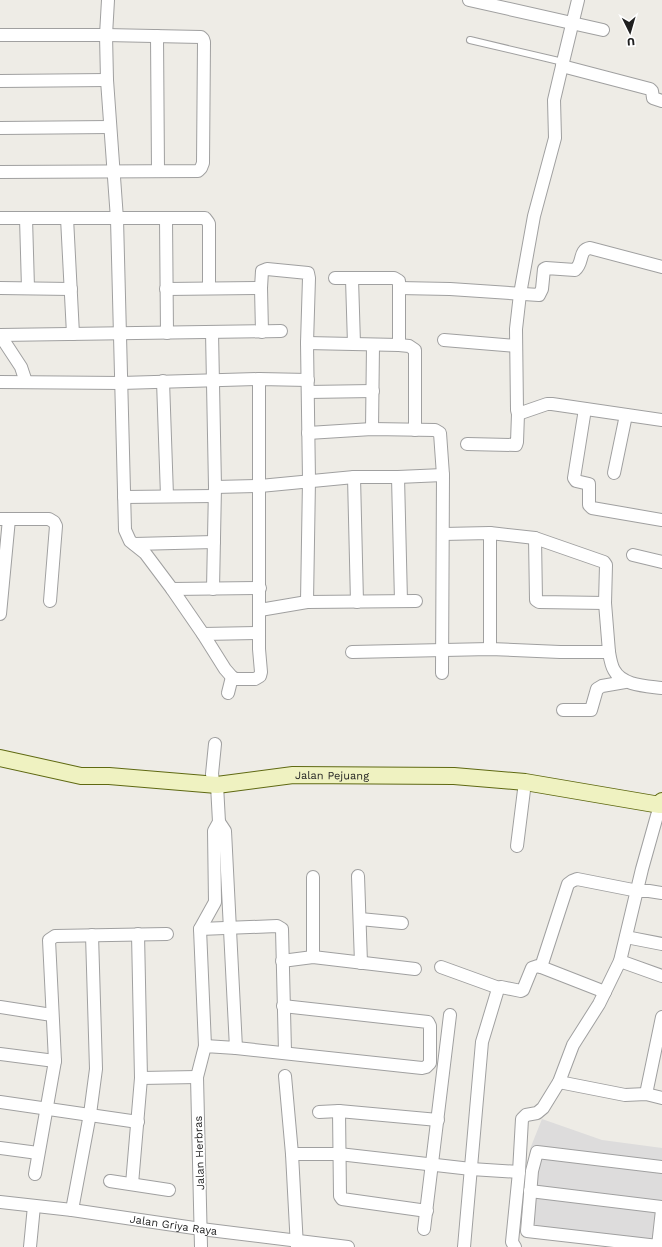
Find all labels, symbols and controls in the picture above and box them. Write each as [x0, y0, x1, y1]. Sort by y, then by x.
north arrow [610, 12, 650, 52]
text: U [626, 35, 635, 48]
street label: Jalan Pejuang [295, 769, 369, 782]
street label: Jalan Herbras [192, 1115, 207, 1190]
street label: Jalan Griya Raya [129, 1213, 218, 1238]

